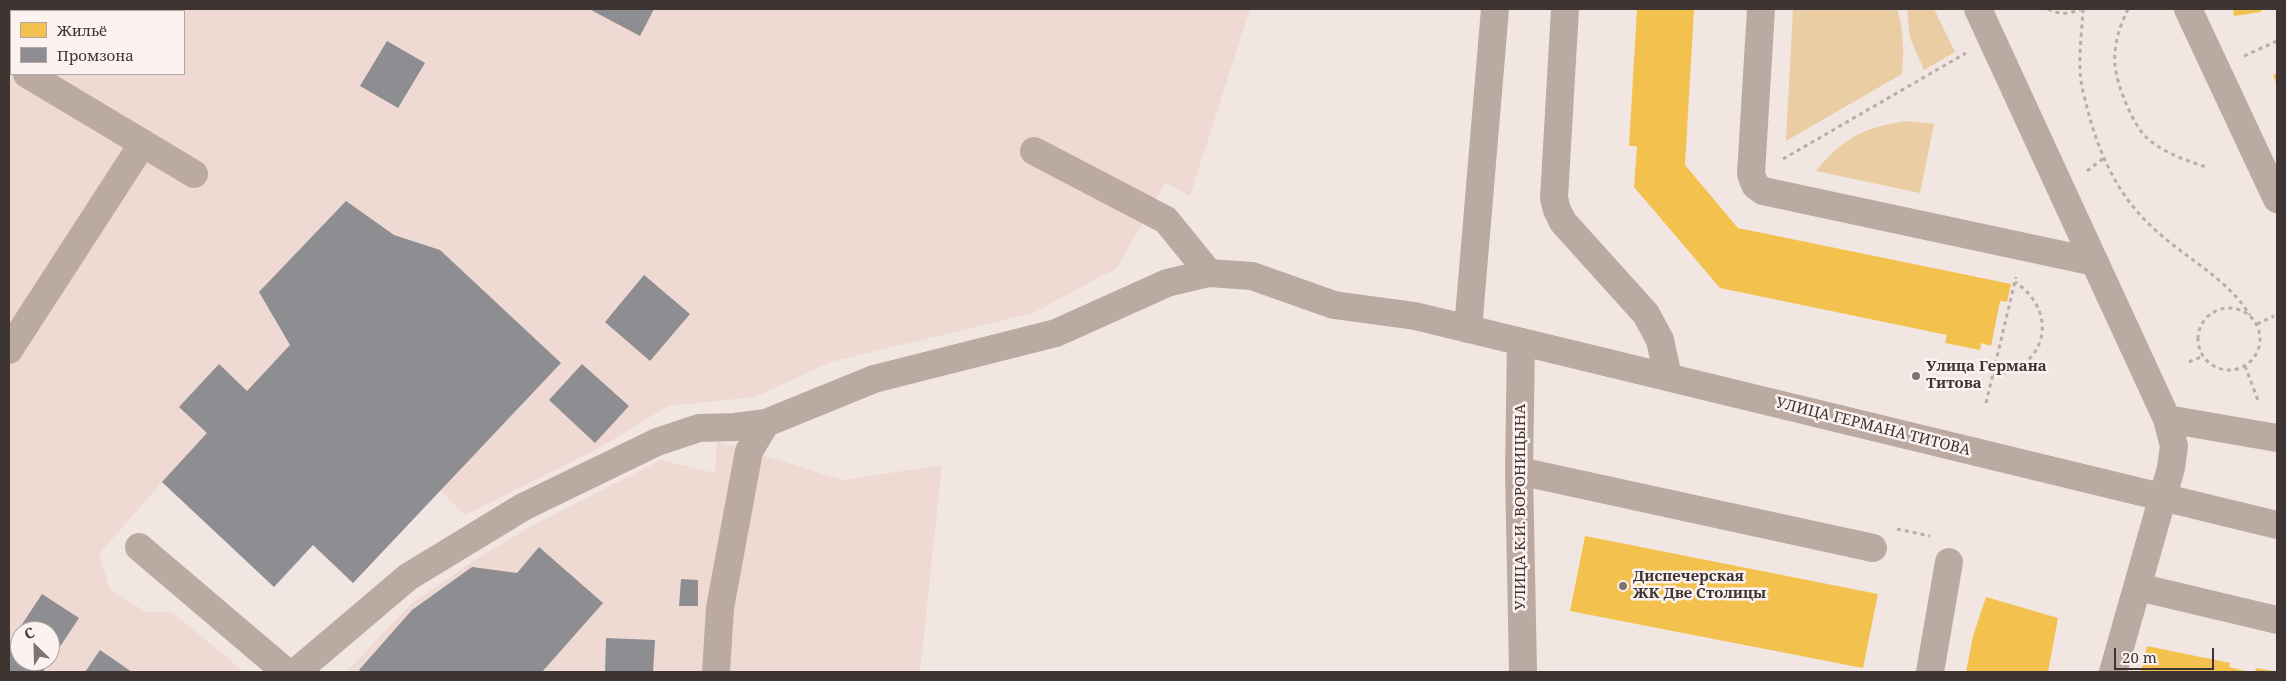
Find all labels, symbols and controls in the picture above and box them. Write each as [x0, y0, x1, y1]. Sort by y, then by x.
legend [10, 10, 185, 75]
text: Жильё [57, 20, 107, 40]
text: Промзона [57, 45, 134, 65]
place label: Улица Германа Титова [1926, 358, 2047, 393]
marker: Улица Германа Титова [1910, 370, 1922, 382]
street label: УЛИЦА ГЕРМАНА ТИТОВА [1774, 394, 1972, 460]
street label: УЛИЦА К.И. ВОРОНИЦЫНА [1512, 404, 1530, 610]
place label: Диспечерская ЖК Две Столицы [1633, 568, 1766, 603]
marker: Диспечерская ЖК Две Столицы [1617, 580, 1629, 592]
north arrow [10, 621, 60, 671]
text: С [21, 622, 37, 643]
scale bar [2116, 638, 2216, 670]
text: 20 m [2122, 647, 2157, 667]

